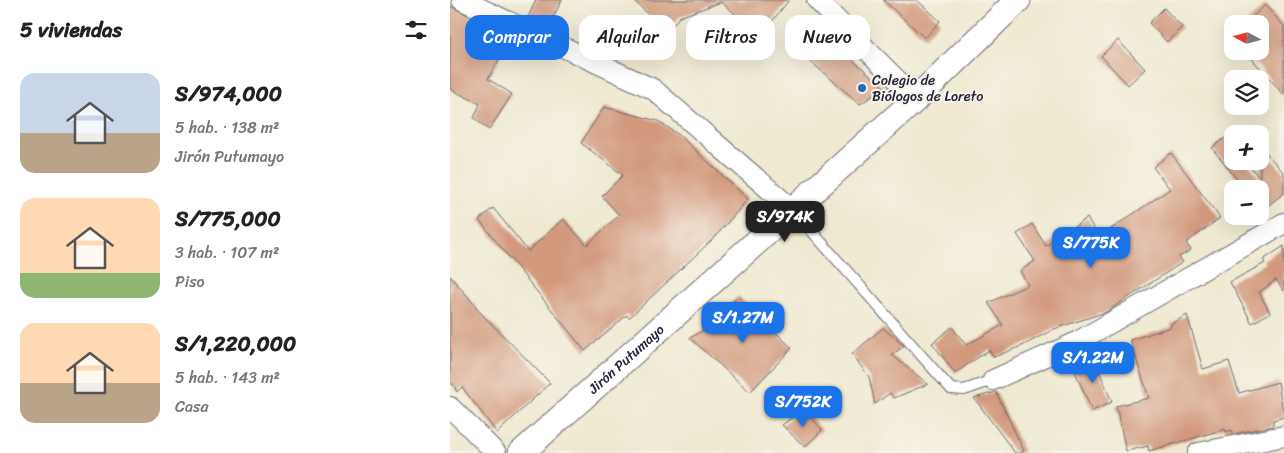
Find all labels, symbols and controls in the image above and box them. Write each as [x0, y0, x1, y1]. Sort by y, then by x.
text: 5 viviendas [20, 11, 122, 49]
chip: Comprar [465, 15, 569, 60]
chip: Alquilar [579, 15, 676, 60]
chip: Filtros [686, 15, 775, 60]
chip: Nuevo [785, 15, 870, 60]
north arrow [1224, 15, 1269, 60]
map controls [1224, 15, 1269, 225]
icon: filters [402, 16, 430, 44]
place label: Colegio de Biólogos de Loreto [872, 68, 983, 109]
button: layers [1224, 70, 1269, 115]
text: S/974,000 [175, 75, 282, 113]
marker: Colegio de Biólogos de Loreto [856, 82, 868, 94]
icon: home [60, 93, 120, 153]
text: 5 hab. · 138 m² [175, 113, 279, 142]
button: + [1224, 125, 1269, 170]
text: Jirón Putumayo [175, 142, 284, 171]
button: − [1224, 180, 1269, 225]
text: S/775,000 [175, 200, 281, 238]
pin: S/974K [744, 200, 826, 243]
text: S/974K [757, 202, 813, 231]
icon: home [60, 218, 120, 278]
pin: S/775K [1050, 226, 1132, 269]
text: S/775K [1063, 228, 1119, 257]
text: 3 hab. · 107 m² [175, 238, 279, 267]
text: Piso [175, 267, 205, 296]
pin: S/1.27M [697, 302, 789, 344]
text: S/1.27M [712, 303, 774, 332]
street label: Jirón Putumayo [581, 318, 670, 401]
text: S/1,220,000 [175, 325, 296, 363]
pin: S/1.22M [1047, 342, 1139, 384]
icon: home [60, 343, 120, 403]
text: S/1.22M [1062, 343, 1124, 372]
text: 5 hab. · 143 m² [175, 363, 280, 392]
pin: S/752K [762, 386, 844, 428]
text: S/752K [775, 387, 831, 416]
text: Casa [175, 392, 208, 421]

